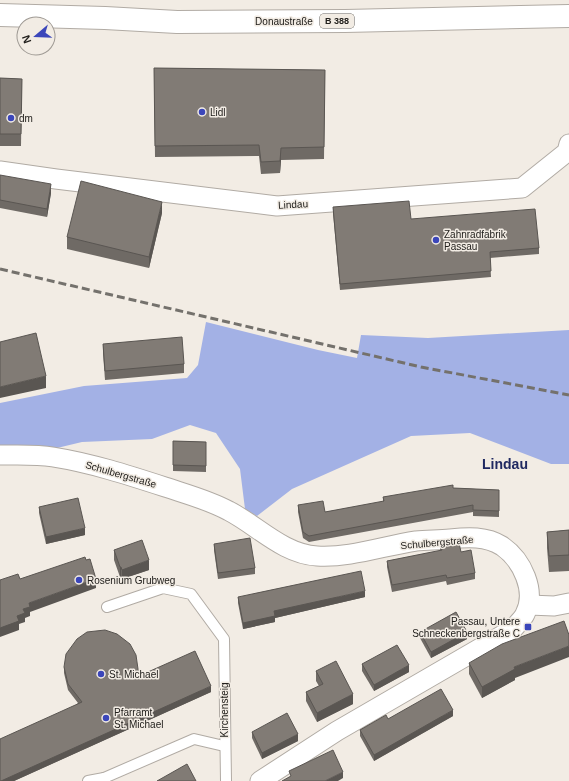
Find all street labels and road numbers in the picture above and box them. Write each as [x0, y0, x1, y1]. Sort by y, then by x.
road number: B 388 [320, 14, 354, 28]
street label: Donaustraße [255, 16, 313, 27]
street label: Lindau [278, 198, 308, 211]
street label: Schulbergstraße [84, 459, 158, 490]
street label: Schulbergstraße [400, 534, 475, 551]
street label: Kirchensteig [219, 682, 230, 738]

